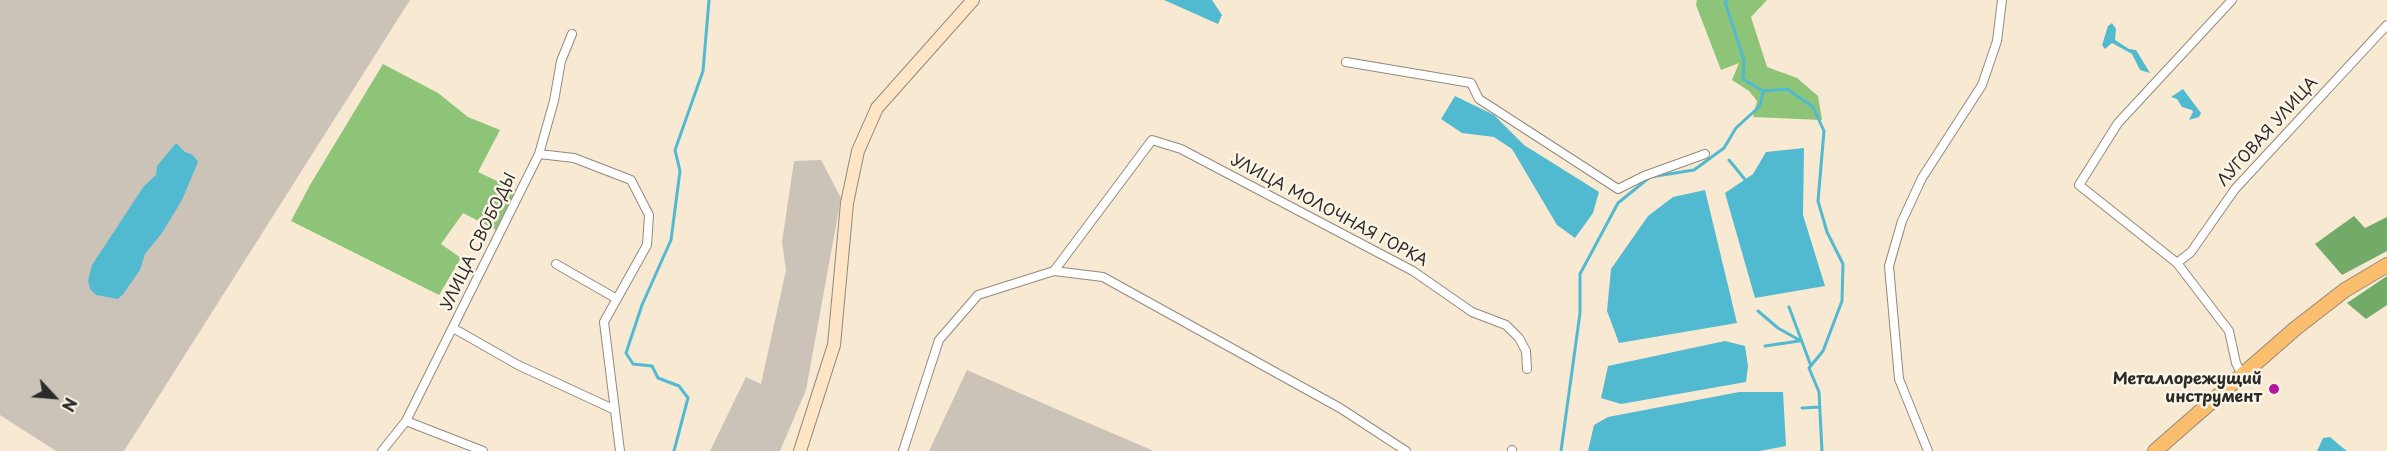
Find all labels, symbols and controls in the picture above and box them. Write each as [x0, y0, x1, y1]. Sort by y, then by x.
street label: ЛУГОВАЯ УЛИЦА [2214, 73, 2322, 191]
street label: УЛИЦА МОЛОЧНАЯ ГОРКА [1227, 151, 1431, 271]
street label: УЛИЦА СВОБОДЫ [437, 170, 521, 314]
north arrow [24, 367, 84, 427]
place label: Металлорежущий инструмент [2113, 370, 2262, 408]
marker: Металлорежущий инструмент [2267, 382, 2281, 396]
text: N [57, 394, 84, 416]

